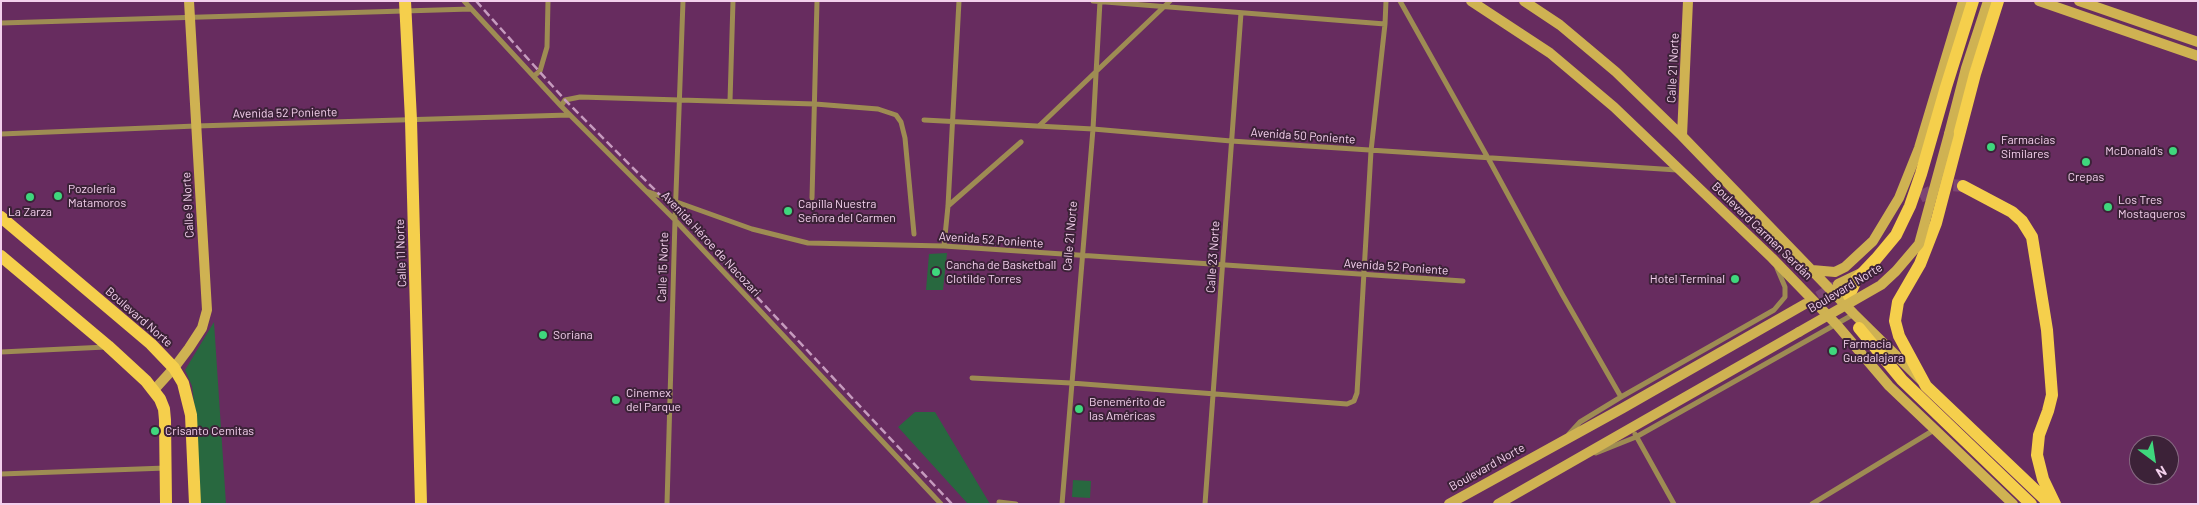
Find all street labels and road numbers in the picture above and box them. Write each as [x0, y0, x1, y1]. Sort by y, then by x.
street label: Calle 21 Norte [1664, 33, 1682, 103]
street label: Avenida 52 Poniente [232, 105, 338, 121]
street label: Avenida 50 Poniente [1250, 125, 1356, 147]
street label: Calle 9 Norte [179, 172, 197, 238]
street label: Boulevard Carmen Serdán [1709, 179, 1815, 283]
street label: Avenida Héroe de Nacozari [658, 188, 764, 300]
street label: Calle 21 Norte [1060, 200, 1080, 272]
street label: Calle 11 Norte [393, 219, 409, 287]
street label: Calle 23 Norte [1203, 220, 1223, 294]
street label: Avenida 52 Poniente [938, 229, 1044, 251]
street label: Calle 15 Norte [655, 232, 671, 302]
street label: Avenida 52 Poniente [1343, 256, 1449, 278]
street label: Boulevard Norte [1805, 260, 1885, 316]
street label: Boulevard Norte [102, 284, 176, 350]
street label: Boulevard Norte [1447, 440, 1527, 494]

